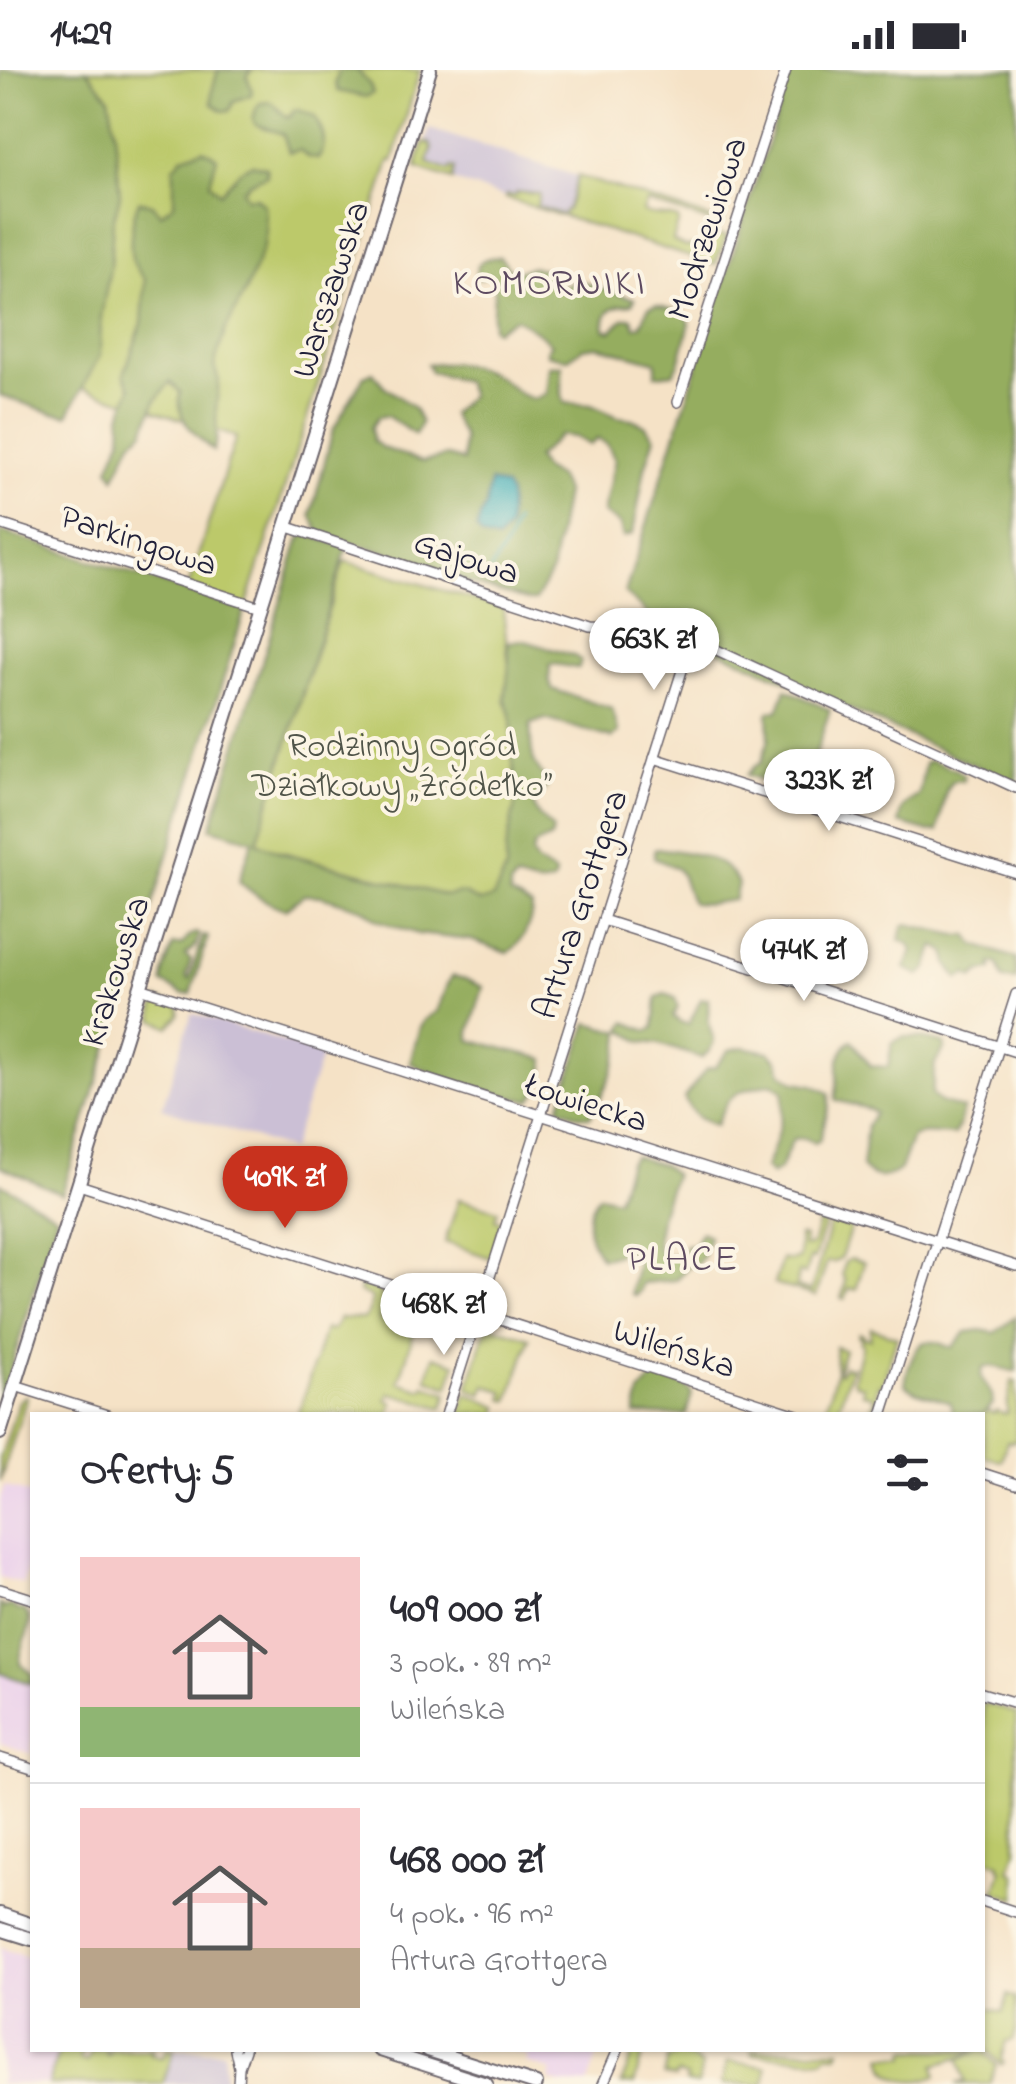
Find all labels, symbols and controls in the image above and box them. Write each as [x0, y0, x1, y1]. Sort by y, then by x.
text: 14:29 [50, 7, 111, 63]
street label: Modrzewiowa [656, 131, 763, 327]
street label: Warszawska [280, 195, 385, 385]
district label: KOMORNIKI [453, 257, 647, 313]
street label: Parkingowa [53, 493, 223, 592]
street label: Gajowa [407, 518, 525, 600]
pin: 663K zł [562, 608, 746, 693]
text: 663K zł [611, 617, 697, 664]
park label: Rodzinny Ogród Działkowy „Źródełko” [251, 722, 552, 813]
pin: 323K zł [737, 749, 921, 834]
text: 323K zł [786, 758, 872, 805]
street label: Artura Grottgera [521, 784, 643, 1026]
street label: Krakowska [69, 890, 166, 1054]
pin: 474K zł [712, 919, 896, 1004]
text: 474K zł [762, 928, 846, 975]
street label: Łowiecka [517, 1060, 654, 1148]
pin: 409K zł [193, 1146, 377, 1231]
text: 409K zł [245, 1155, 325, 1202]
district label: PLACE [626, 1233, 740, 1289]
pin: 468K zł [352, 1273, 536, 1358]
text: 468K zł [402, 1282, 486, 1329]
street label: Wileńska [606, 1307, 742, 1394]
text: Oferty: 5 [80, 1442, 234, 1503]
icon: filters [880, 1445, 935, 1500]
text: 409 000 zł [390, 1580, 541, 1641]
icon: home [160, 1597, 280, 1717]
text: 3 pok. · 89 m² [390, 1641, 552, 1688]
text: Wileńska [390, 1688, 505, 1735]
text: 468 000 zł [390, 1831, 544, 1892]
icon: home [160, 1848, 280, 1968]
text: 4 pok. · 96 m² [390, 1892, 554, 1939]
text: Artura Grottgera [390, 1939, 608, 1986]

